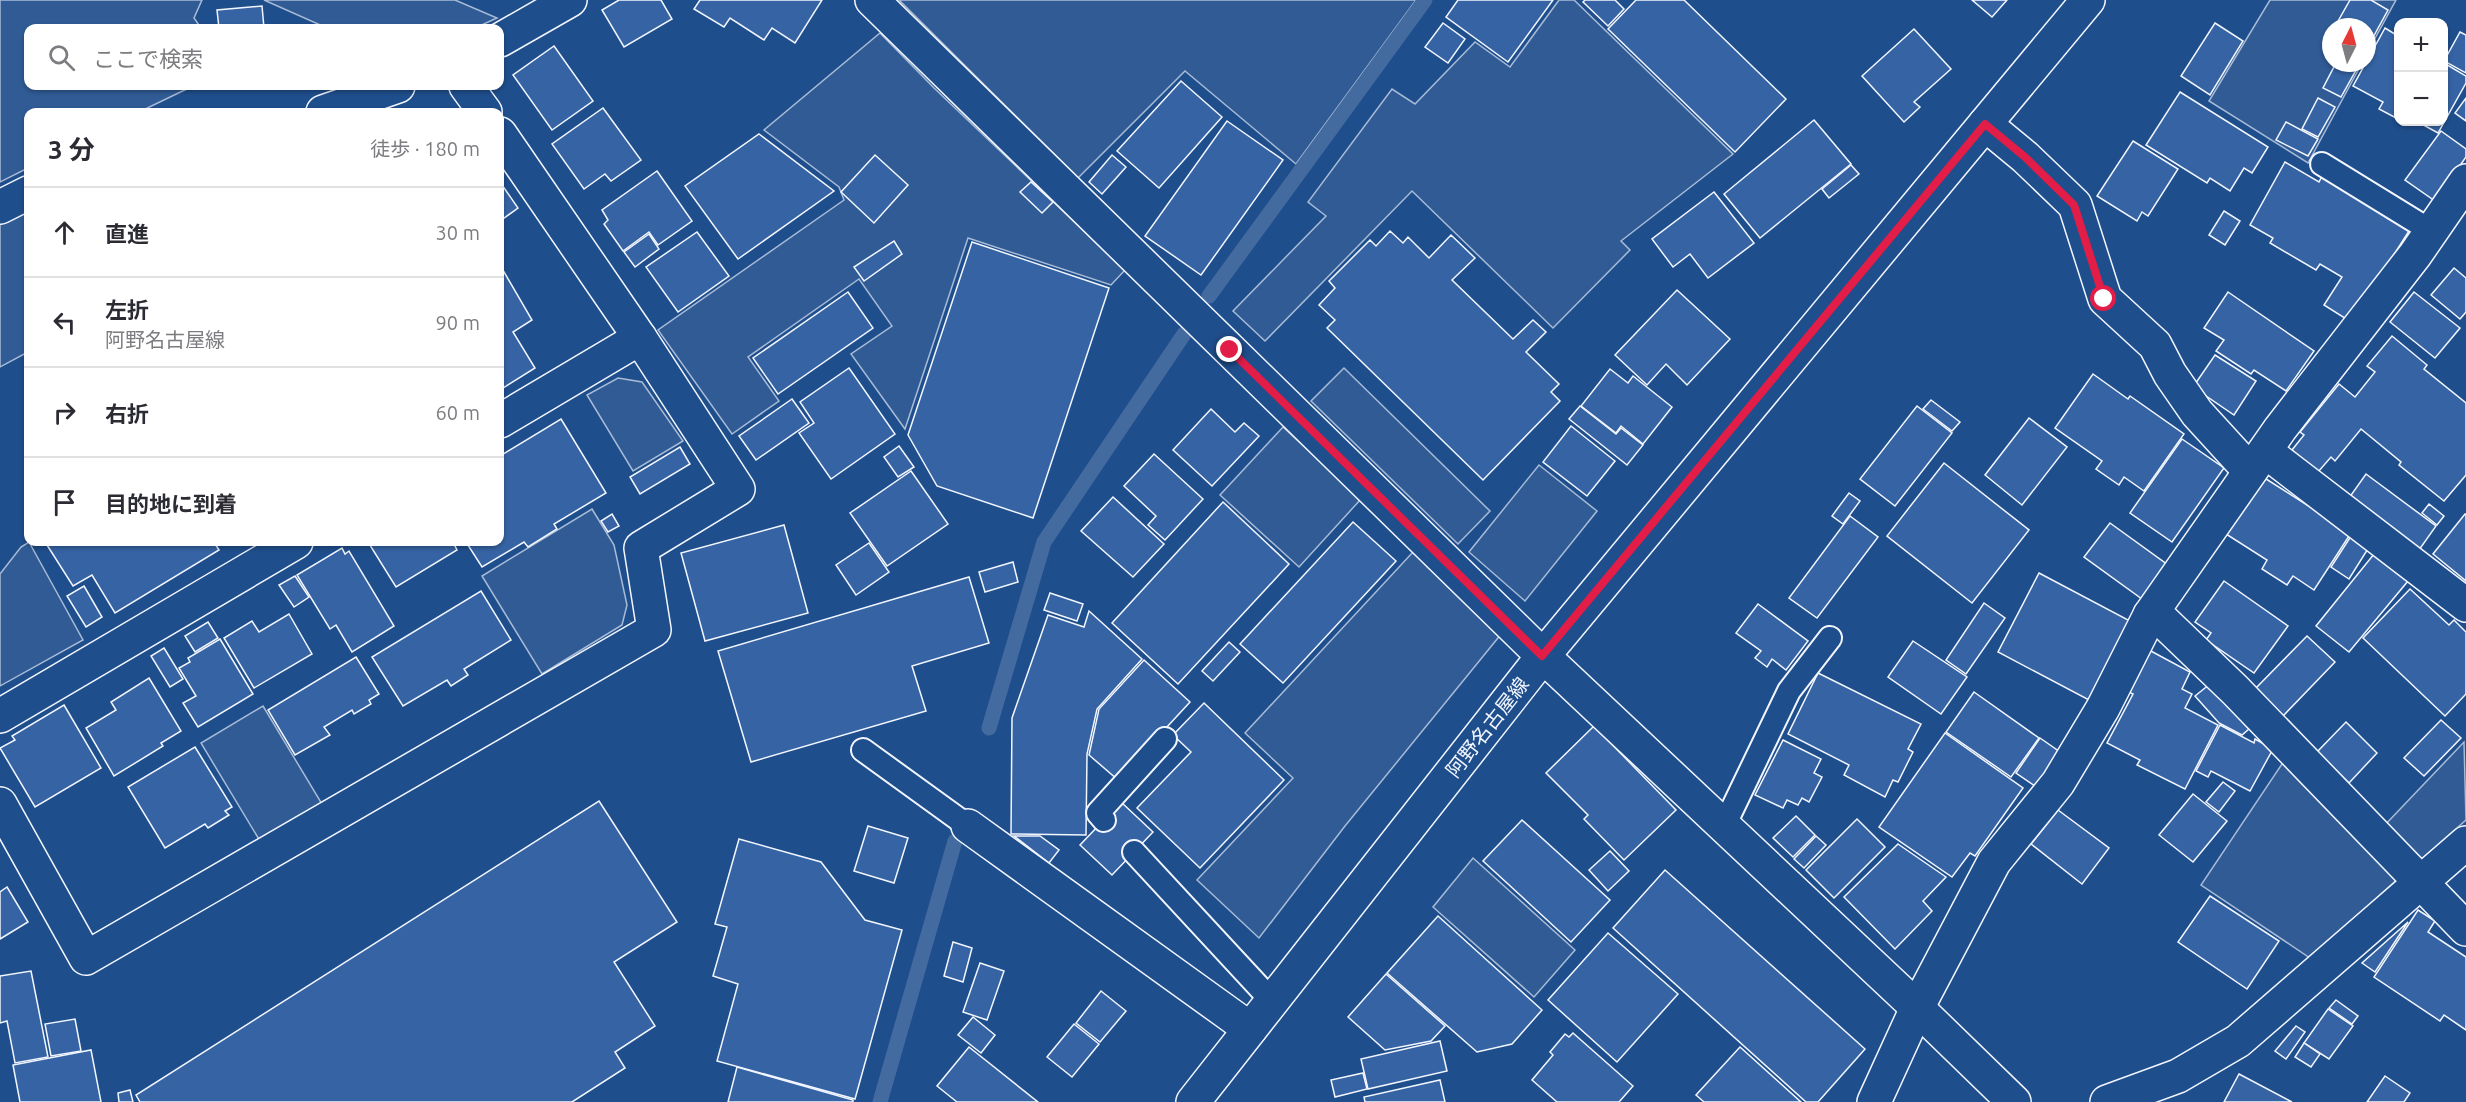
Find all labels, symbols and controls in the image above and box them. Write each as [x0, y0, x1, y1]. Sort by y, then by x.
north arrow [2322, 18, 2376, 72]
map controls [2394, 18, 2448, 126]
button: + [2394, 18, 2448, 72]
search box [24, 24, 504, 90]
icon: search [45, 41, 78, 74]
text: ここで検索 [93, 46, 203, 71]
button: − [2394, 72, 2448, 126]
text: 3 分 [48, 135, 95, 164]
text: 徒歩 · 180 m [370, 137, 480, 160]
icon: ahead [48, 216, 81, 249]
text: 直進 [105, 221, 149, 246]
text: 30 m [436, 221, 480, 244]
route start [2090, 285, 2116, 311]
text: 左折 [105, 297, 149, 322]
icon: left [48, 306, 81, 339]
text: 90 m [436, 311, 480, 334]
text: 阿野名古屋線 [105, 328, 225, 351]
route end [1216, 336, 1242, 362]
icon: right [48, 396, 81, 429]
text: 右折 [105, 401, 149, 426]
text: 60 m [436, 401, 480, 424]
icon: arrive [48, 486, 81, 519]
text: 目的地に到着 [105, 491, 237, 516]
street label: 阿野名古屋線 [1441, 673, 1533, 781]

